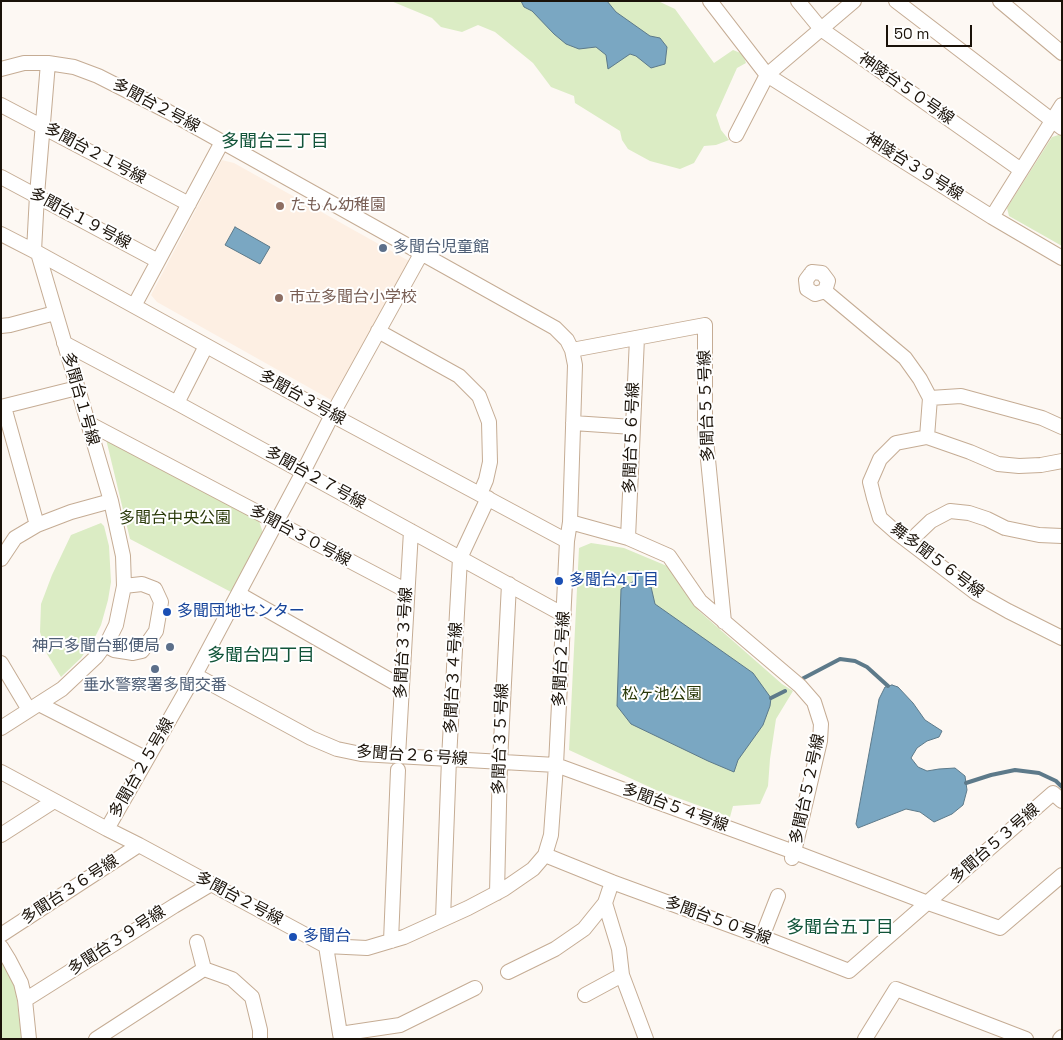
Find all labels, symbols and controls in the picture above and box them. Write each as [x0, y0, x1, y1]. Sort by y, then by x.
scale bar [888, 15, 974, 47]
text: 50 m [894, 24, 929, 43]
street label: 神陵台５０号線 [855, 49, 957, 129]
street label: 多聞台２号線 [109, 75, 203, 137]
street label: 多聞台２１号線 [41, 119, 149, 189]
street label: 神陵台３９号線 [861, 129, 967, 205]
district label: 多聞台三丁目 [221, 131, 329, 153]
street label: 多聞台１９号線 [26, 184, 134, 254]
place label: たもん幼稚園 [290, 196, 386, 216]
marker: たもん幼稚園 [274, 200, 286, 212]
place label: 多聞台児童館 [393, 238, 489, 258]
marker: 多聞台児童館 [377, 242, 389, 254]
place label: 市立多聞台小学校 [289, 288, 417, 308]
marker: 市立多聞台小学校 [273, 292, 285, 304]
street label: 多聞台１号線 [58, 350, 102, 448]
street label: 多聞台５５号線 [695, 350, 719, 462]
street label: 多聞台３号線 [255, 366, 349, 430]
street label: 多聞台５６号線 [620, 382, 644, 494]
street label: 多聞台２７号線 [261, 442, 369, 514]
street label: 多聞台３０号線 [246, 501, 354, 571]
park label: 多聞台中央公園 [119, 509, 231, 529]
street label: 舞多聞５６号線 [886, 520, 988, 602]
place label: 多聞台4丁目 [569, 571, 659, 591]
marker: 多聞台4丁目 [553, 575, 565, 587]
street label: 多聞台３３号線 [391, 587, 417, 699]
place label: 多聞団地センター [177, 602, 305, 622]
marker: 多聞団地センター [161, 606, 173, 618]
street label: 多聞台２号線 [550, 611, 574, 707]
street label: 多聞台３４号線 [441, 622, 467, 734]
place label: 神戸多聞台郵便局 [32, 637, 160, 657]
marker: 神戸多聞台郵便局 [164, 641, 176, 653]
district label: 多聞台四丁目 [207, 645, 315, 667]
marker: 垂水警察署多聞交番 [149, 663, 161, 675]
place label: 垂水警察署多聞交番 [83, 676, 227, 696]
street label: 多聞台３５号線 [489, 683, 513, 795]
park label: 松ヶ池公園 [622, 685, 702, 705]
street label: 多聞台２５号線 [106, 715, 178, 821]
street label: 多聞台５２号線 [787, 732, 829, 846]
street label: 多聞台２６号線 [355, 743, 469, 769]
street label: 多聞台５４号線 [619, 780, 731, 836]
street label: 多聞台５３号線 [946, 800, 1044, 888]
street label: 多聞台３６号線 [18, 851, 122, 929]
street label: 多聞台２号線 [192, 868, 286, 930]
street label: 多聞台５０号線 [662, 893, 774, 949]
street label: 多聞台３９号線 [65, 902, 169, 980]
district label: 多聞台五丁目 [786, 917, 894, 939]
place label: 多聞台 [303, 927, 351, 947]
marker: 多聞台 [287, 931, 299, 943]

